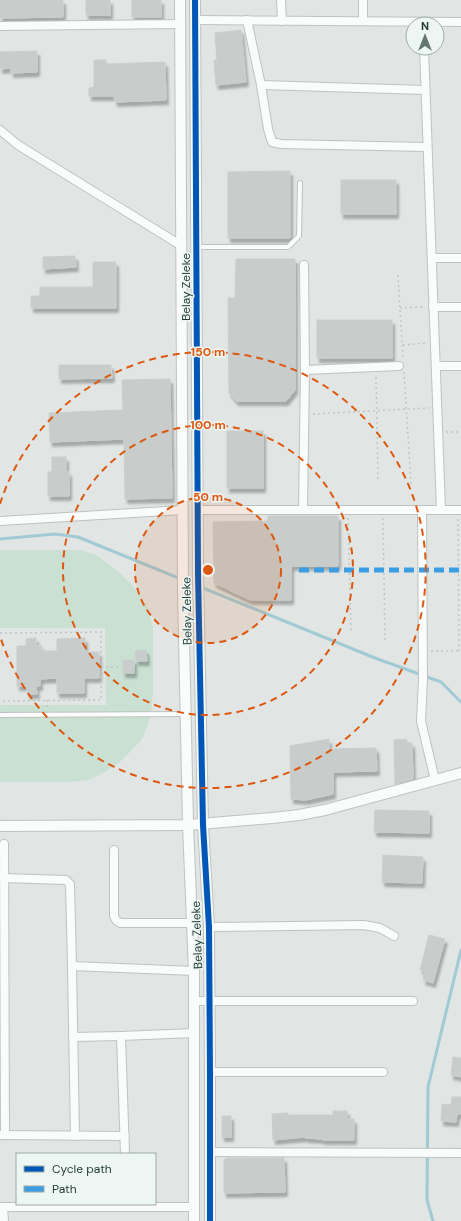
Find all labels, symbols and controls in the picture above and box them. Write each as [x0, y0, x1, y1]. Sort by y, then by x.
north arrow [405, 16, 445, 56]
text: N [421, 19, 429, 33]
street label: Belay Zeleke [178, 253, 194, 321]
text: 150 m [191, 344, 225, 360]
text: 100 m [190, 417, 226, 433]
text: 50 m [193, 489, 223, 505]
centre of rings [201, 563, 215, 577]
street label: Belay Zeleke [178, 577, 196, 645]
street label: Belay Zeleke [188, 900, 206, 969]
legend [16, 1153, 156, 1205]
text: Cycle path [52, 1161, 112, 1177]
text: Path [52, 1181, 77, 1197]

